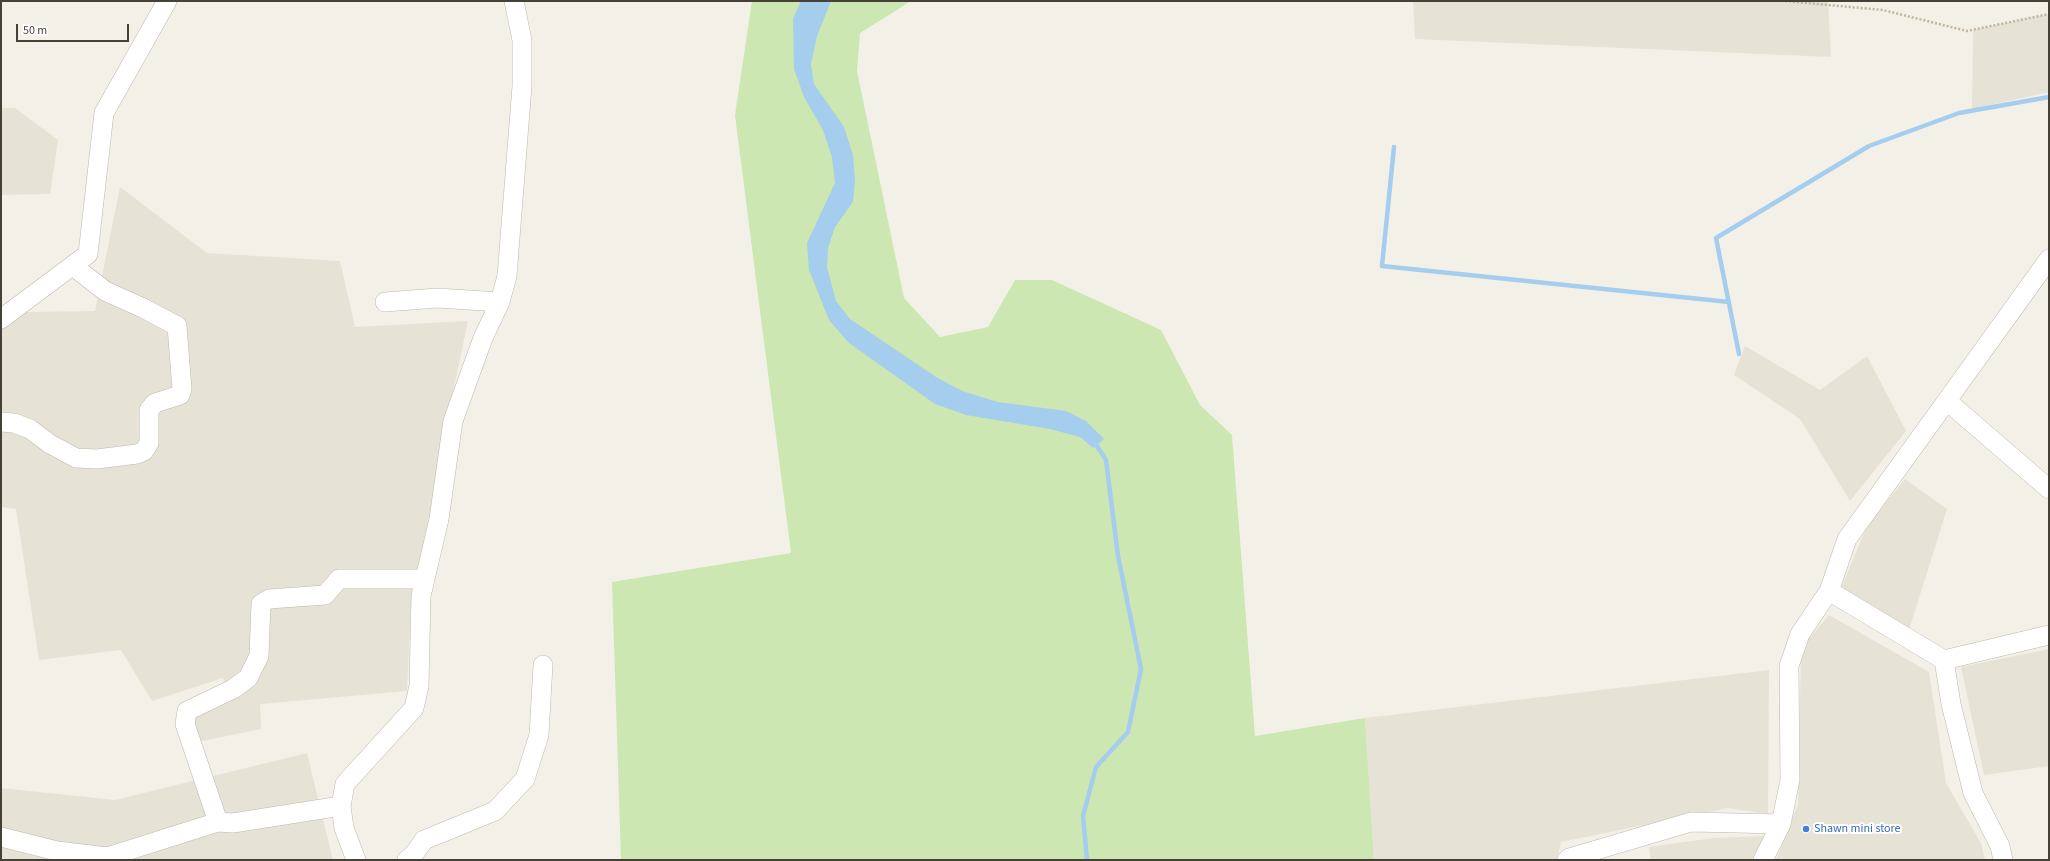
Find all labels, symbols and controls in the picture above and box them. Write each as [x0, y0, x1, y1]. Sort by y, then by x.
scale bar [18, 16, 131, 42]
text: 50 m [23, 22, 47, 39]
place label: Shawn mini store [1814, 822, 1901, 836]
marker: Shawn mini store [1801, 824, 1811, 834]

